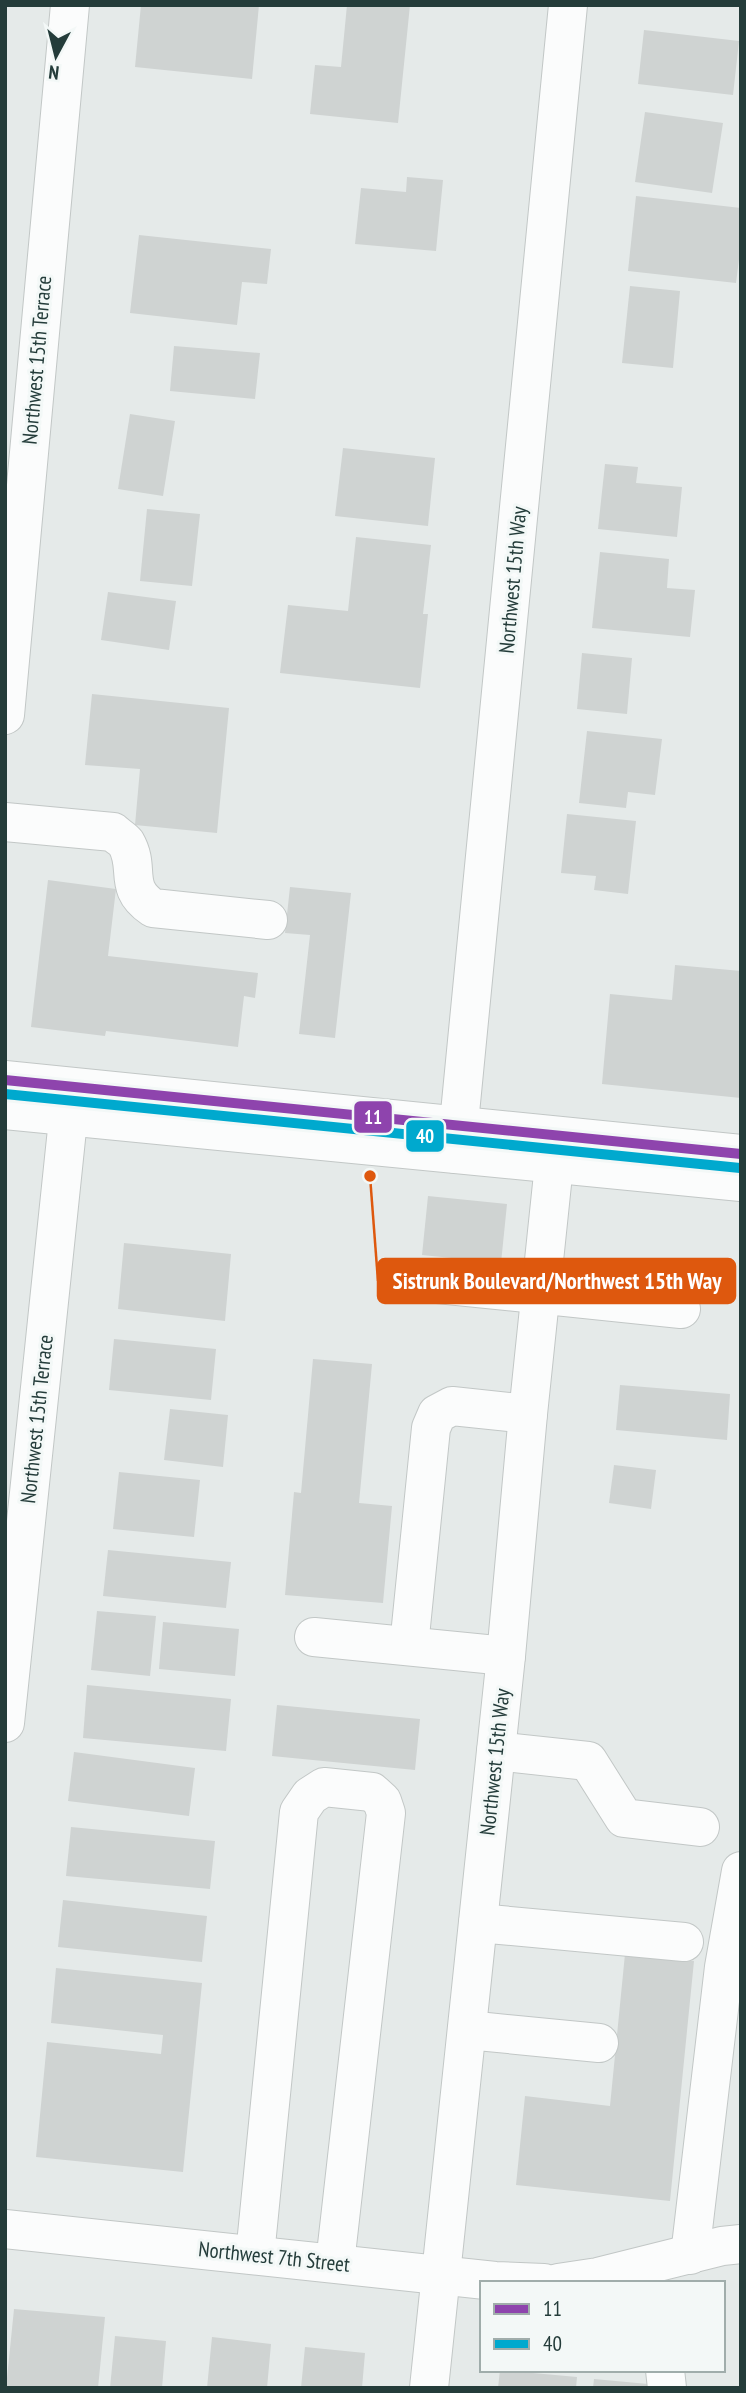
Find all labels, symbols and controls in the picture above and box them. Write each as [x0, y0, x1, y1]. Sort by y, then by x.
north arrow [21, 21, 91, 91]
text: N [47, 60, 60, 85]
street label: Northwest 15th Terrace [16, 274, 57, 445]
street label: Northwest 15th Way [493, 505, 532, 655]
line badge: 11 [353, 1100, 393, 1134]
text: 11 [364, 1105, 382, 1129]
line badge: 40 [405, 1119, 445, 1153]
text: 40 [416, 1124, 434, 1148]
callout: Sistrunk Boulevard/Northwest 15th Way [378, 1259, 735, 1303]
text: Sistrunk Boulevard/Northwest 15th Way [393, 1266, 722, 1295]
street label: Northwest 15th Terrace [14, 1333, 59, 1505]
street label: Northwest 15th Way [473, 1687, 516, 1837]
street label: Northwest 7th Street [197, 2235, 351, 2278]
legend [480, 2281, 725, 2372]
text: 11 [543, 2295, 562, 2322]
text: 40 [543, 2330, 562, 2357]

